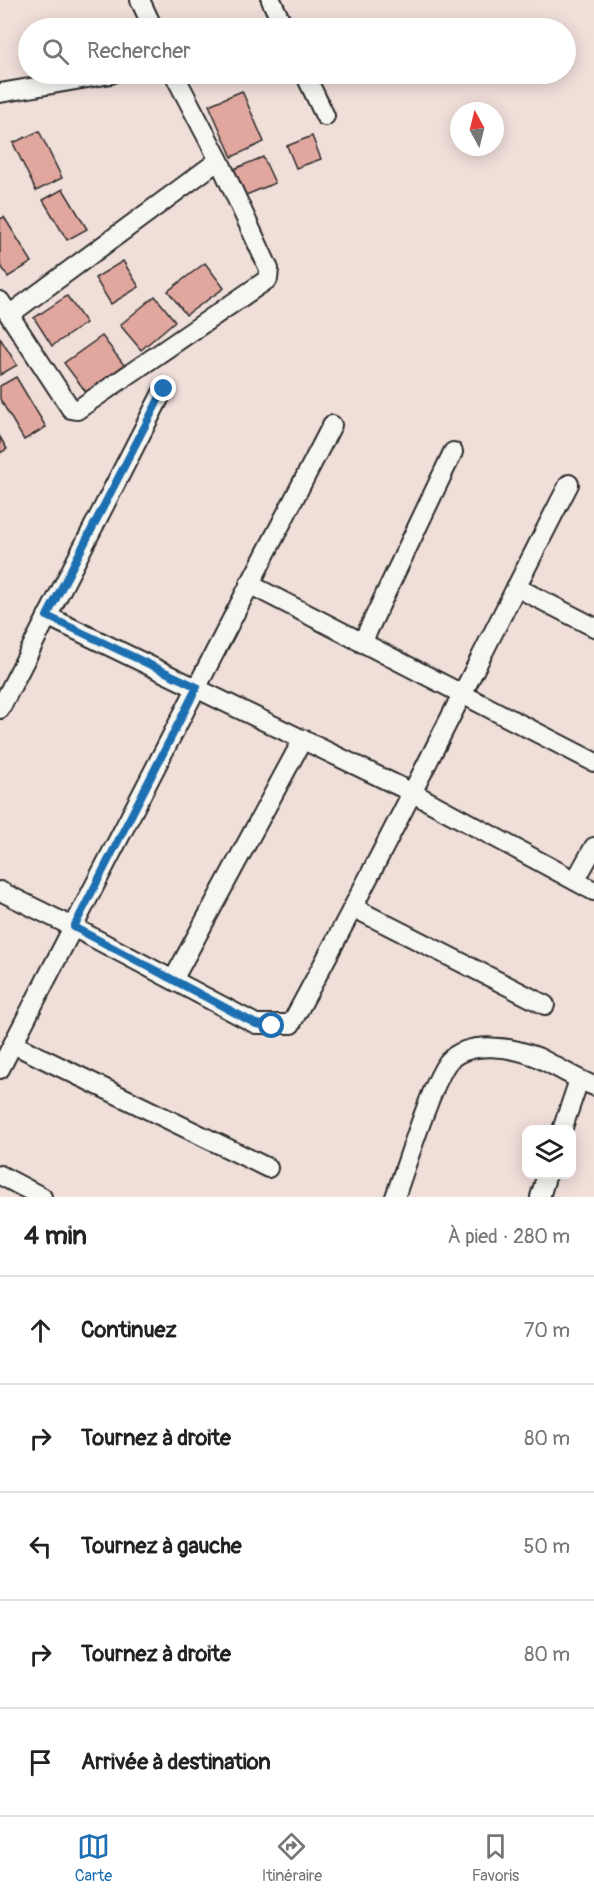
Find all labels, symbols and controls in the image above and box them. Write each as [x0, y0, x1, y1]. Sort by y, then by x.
search box [18, 18, 576, 84]
icon: search [39, 35, 72, 68]
text: Rechercher [87, 37, 191, 65]
north arrow [450, 102, 504, 156]
route end [150, 375, 176, 401]
route start [258, 1012, 284, 1038]
map controls [522, 1125, 576, 1179]
button: layers [522, 1125, 576, 1179]
text: 4 min [24, 1220, 87, 1252]
text: À pied · 280 m [447, 1224, 570, 1249]
icon: ahead [24, 1314, 57, 1347]
text: Continuez [81, 1316, 177, 1344]
text: 70 m [524, 1318, 570, 1343]
icon: right [24, 1422, 57, 1455]
text: Tournez à droite [81, 1424, 231, 1452]
text: 80 m [524, 1426, 570, 1451]
icon: left [24, 1530, 57, 1563]
text: Tournez à gauche [81, 1532, 242, 1560]
text: 50 m [523, 1534, 570, 1559]
icon: right [24, 1638, 57, 1671]
text: Tournez à droite [81, 1640, 231, 1668]
text: 80 m [524, 1642, 570, 1667]
icon: arrive [24, 1746, 57, 1779]
text: Arrivée à destination [81, 1748, 271, 1776]
tab: Carte [75, 1830, 112, 1886]
tab: Itinéraire [262, 1830, 322, 1886]
tab: Favoris [472, 1830, 519, 1886]

